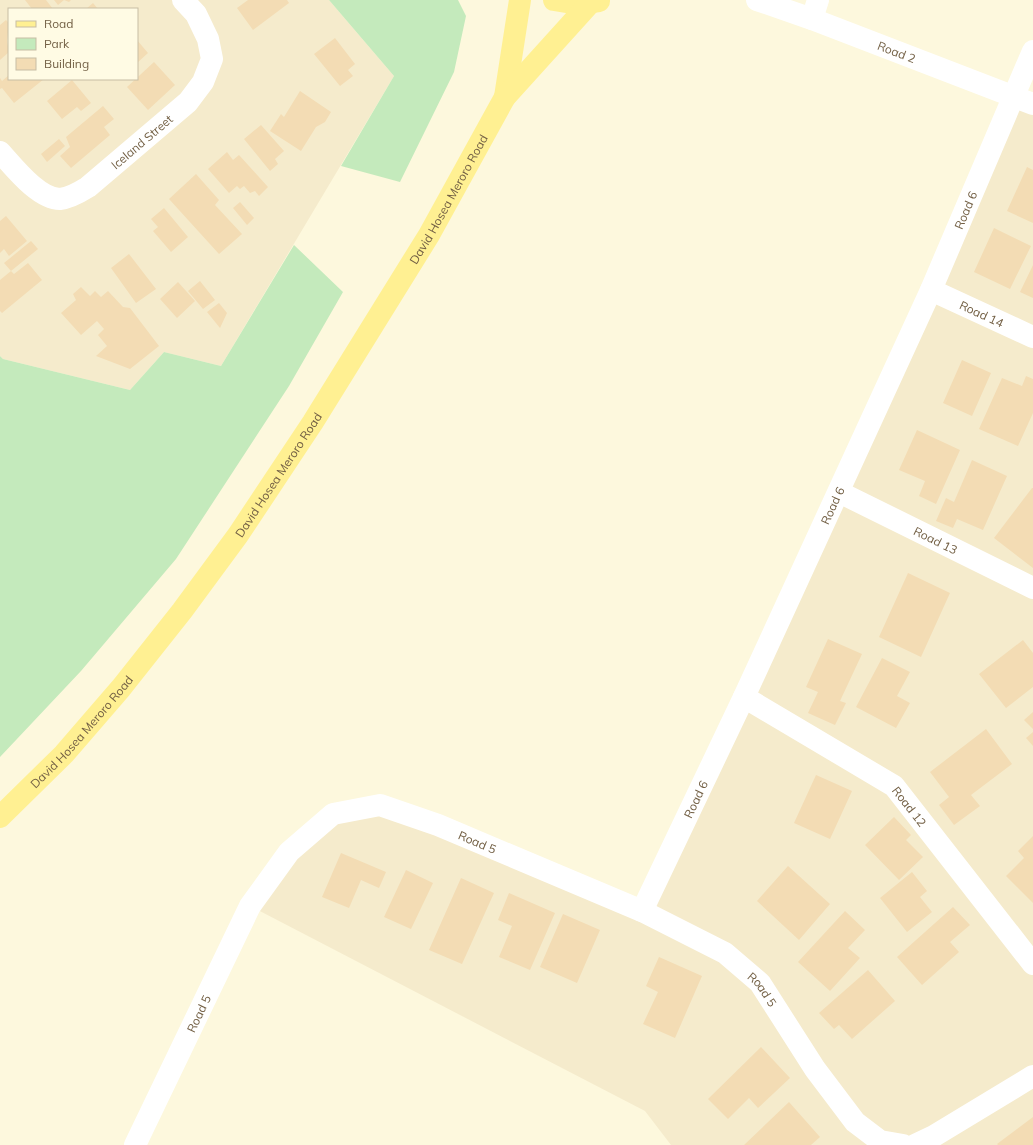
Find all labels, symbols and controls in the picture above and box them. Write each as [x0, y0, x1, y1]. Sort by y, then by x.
legend [8, 8, 138, 80]
text: Road [44, 16, 73, 31]
text: Park [44, 36, 70, 51]
street label: Road 2 [876, 37, 918, 66]
text: Building [44, 56, 89, 71]
street label: Iceland Street [108, 111, 175, 172]
street label: David Hosea Meroro Road [406, 132, 490, 267]
street label: Road 6 [950, 189, 980, 231]
street label: Road 14 [957, 297, 1006, 330]
street label: David Hosea Meroro Road [231, 410, 325, 540]
street label: Road 6 [817, 484, 847, 527]
street label: Road 13 [911, 523, 960, 557]
street label: David Hosea Meroro Road [27, 672, 136, 791]
street label: Road 6 [680, 778, 711, 820]
street label: Road 12 [889, 783, 930, 829]
street label: Road 5 [456, 827, 499, 856]
street label: Road 5 [745, 968, 780, 1009]
street label: Road 5 [183, 992, 214, 1035]

